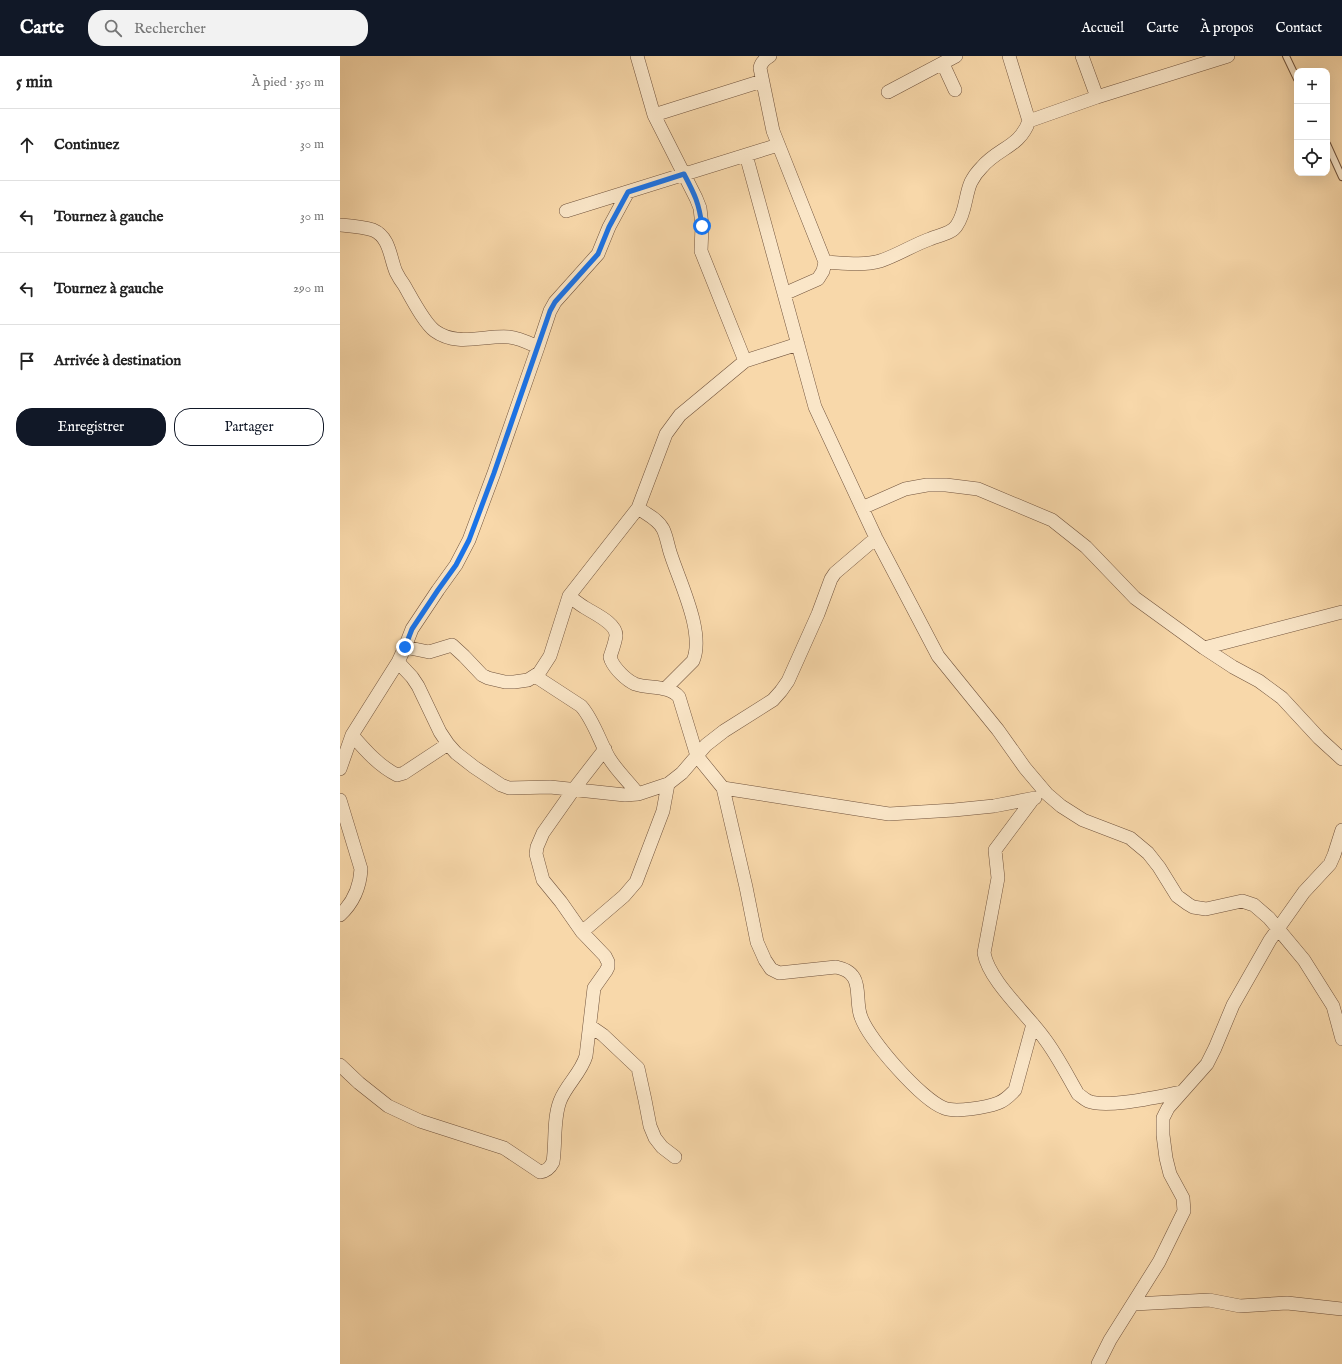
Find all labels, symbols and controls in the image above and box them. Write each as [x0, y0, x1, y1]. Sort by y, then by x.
search box [88, 10, 368, 46]
text: Carte [20, 16, 64, 40]
icon: search [102, 17, 124, 39]
text: Rechercher [134, 19, 206, 38]
text: Accueil [1081, 19, 1124, 37]
text: Carte [1146, 19, 1179, 37]
text: À propos [1201, 19, 1253, 37]
text: Contact [1275, 19, 1322, 37]
map controls [1294, 68, 1330, 176]
button: + [1294, 68, 1330, 104]
text: 5 min [16, 72, 53, 93]
text: À pied · 350 m [252, 74, 324, 91]
button: − [1294, 104, 1330, 140]
icon: ahead [16, 134, 38, 156]
text: Continuez [54, 135, 119, 154]
text: 30 m [300, 136, 324, 153]
button: locate [1294, 140, 1330, 176]
icon: left [16, 206, 38, 228]
text: Tournez à gauche [54, 207, 163, 226]
text: 30 m [300, 208, 324, 225]
route start [693, 217, 711, 235]
icon: left [16, 278, 38, 300]
text: Tournez à gauche [54, 279, 163, 298]
text: 290 m [293, 280, 324, 297]
icon: arrive [16, 350, 38, 372]
text: Arrivée à destination [54, 351, 181, 370]
button: Enregistrer [16, 408, 166, 446]
button: Partager [174, 408, 324, 446]
route end [396, 638, 414, 656]

